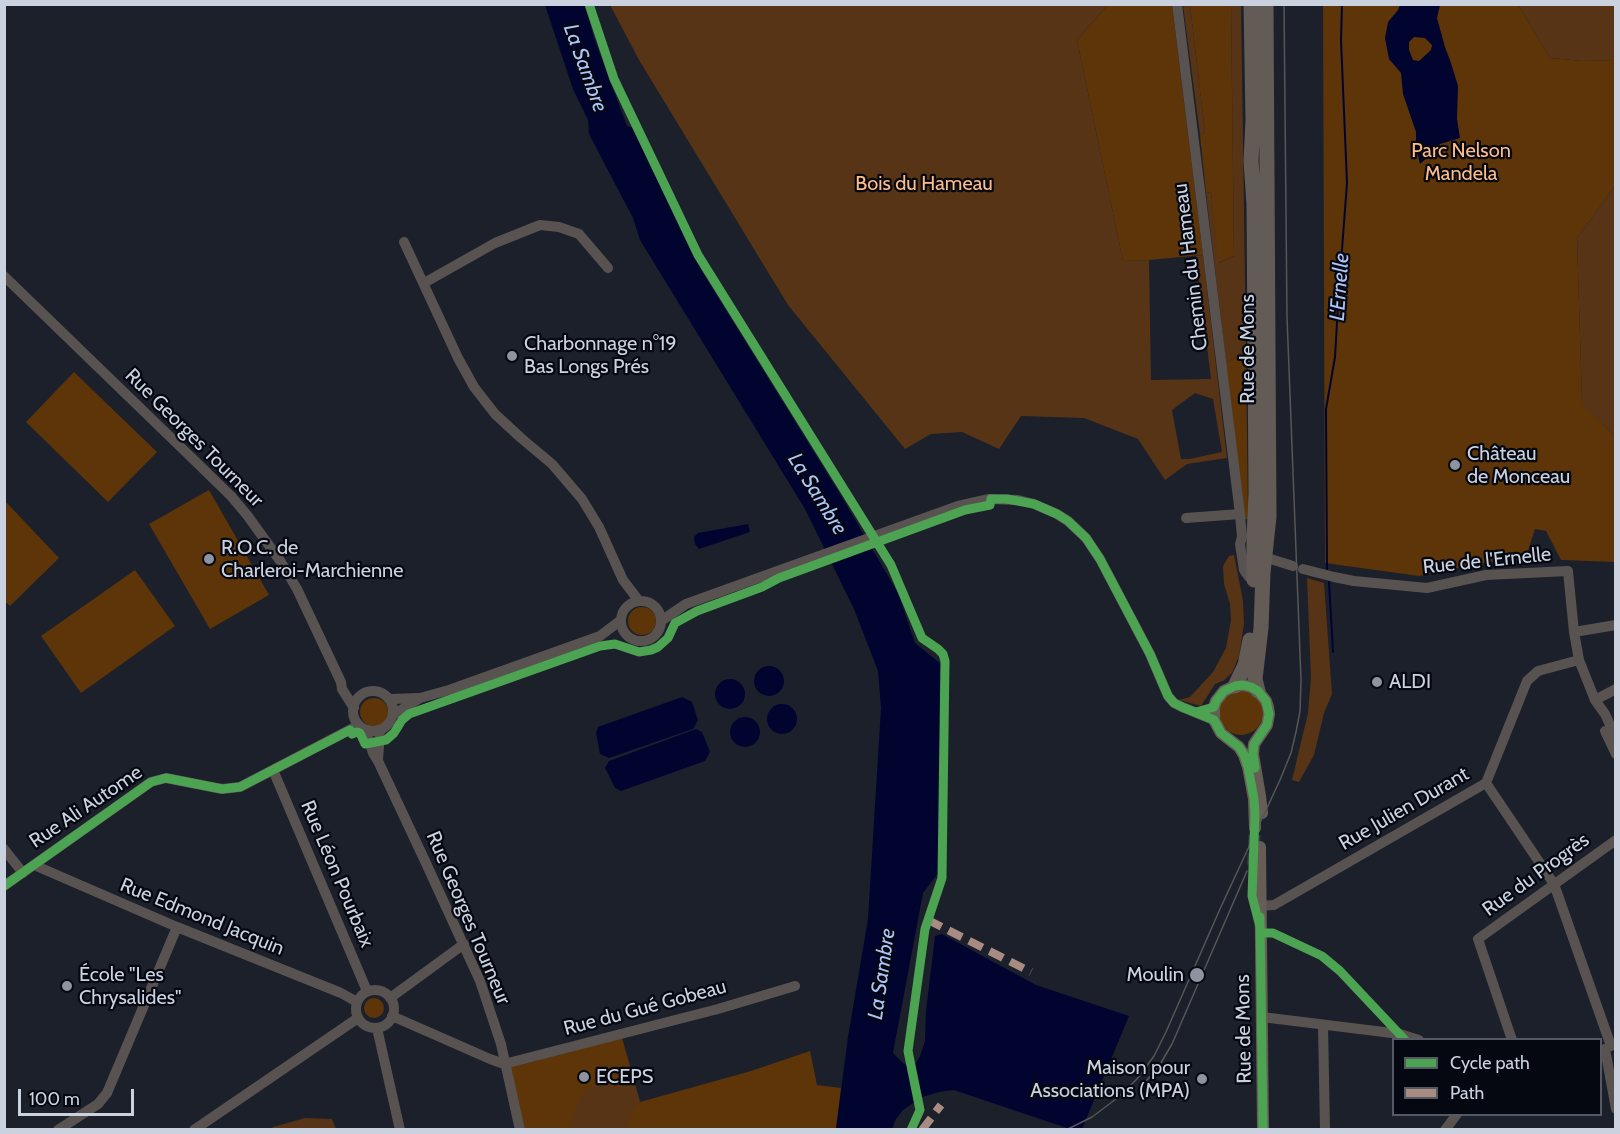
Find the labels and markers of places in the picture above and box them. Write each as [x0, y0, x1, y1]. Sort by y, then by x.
place label: Charbonnage n°19 Bas Longs Prés [524, 332, 677, 379]
marker: Charbonnage n°19 Bas Longs Prés [505, 349, 519, 363]
place label: Château de Monceau [1467, 442, 1570, 489]
marker: Château de Monceau [1448, 458, 1462, 472]
place label: R.O.C. de Charleroi-Marchienne [221, 536, 403, 583]
marker: R.O.C. de Charleroi-Marchienne [202, 552, 216, 566]
place label: ALDI [1389, 670, 1431, 694]
marker: ALDI [1370, 675, 1384, 689]
place label: École "Les Chrysalides" [79, 963, 181, 1010]
place label: Moulin [1126, 963, 1184, 987]
marker: Moulin [1188, 966, 1206, 984]
marker: École "Les Chrysalides" [60, 979, 74, 993]
place label: Maison pour Associations (MPA) [1030, 1056, 1190, 1103]
place label: ECEPS [596, 1065, 653, 1089]
marker: ECEPS [577, 1070, 591, 1084]
marker: Maison pour Associations (MPA) [1195, 1072, 1209, 1086]

